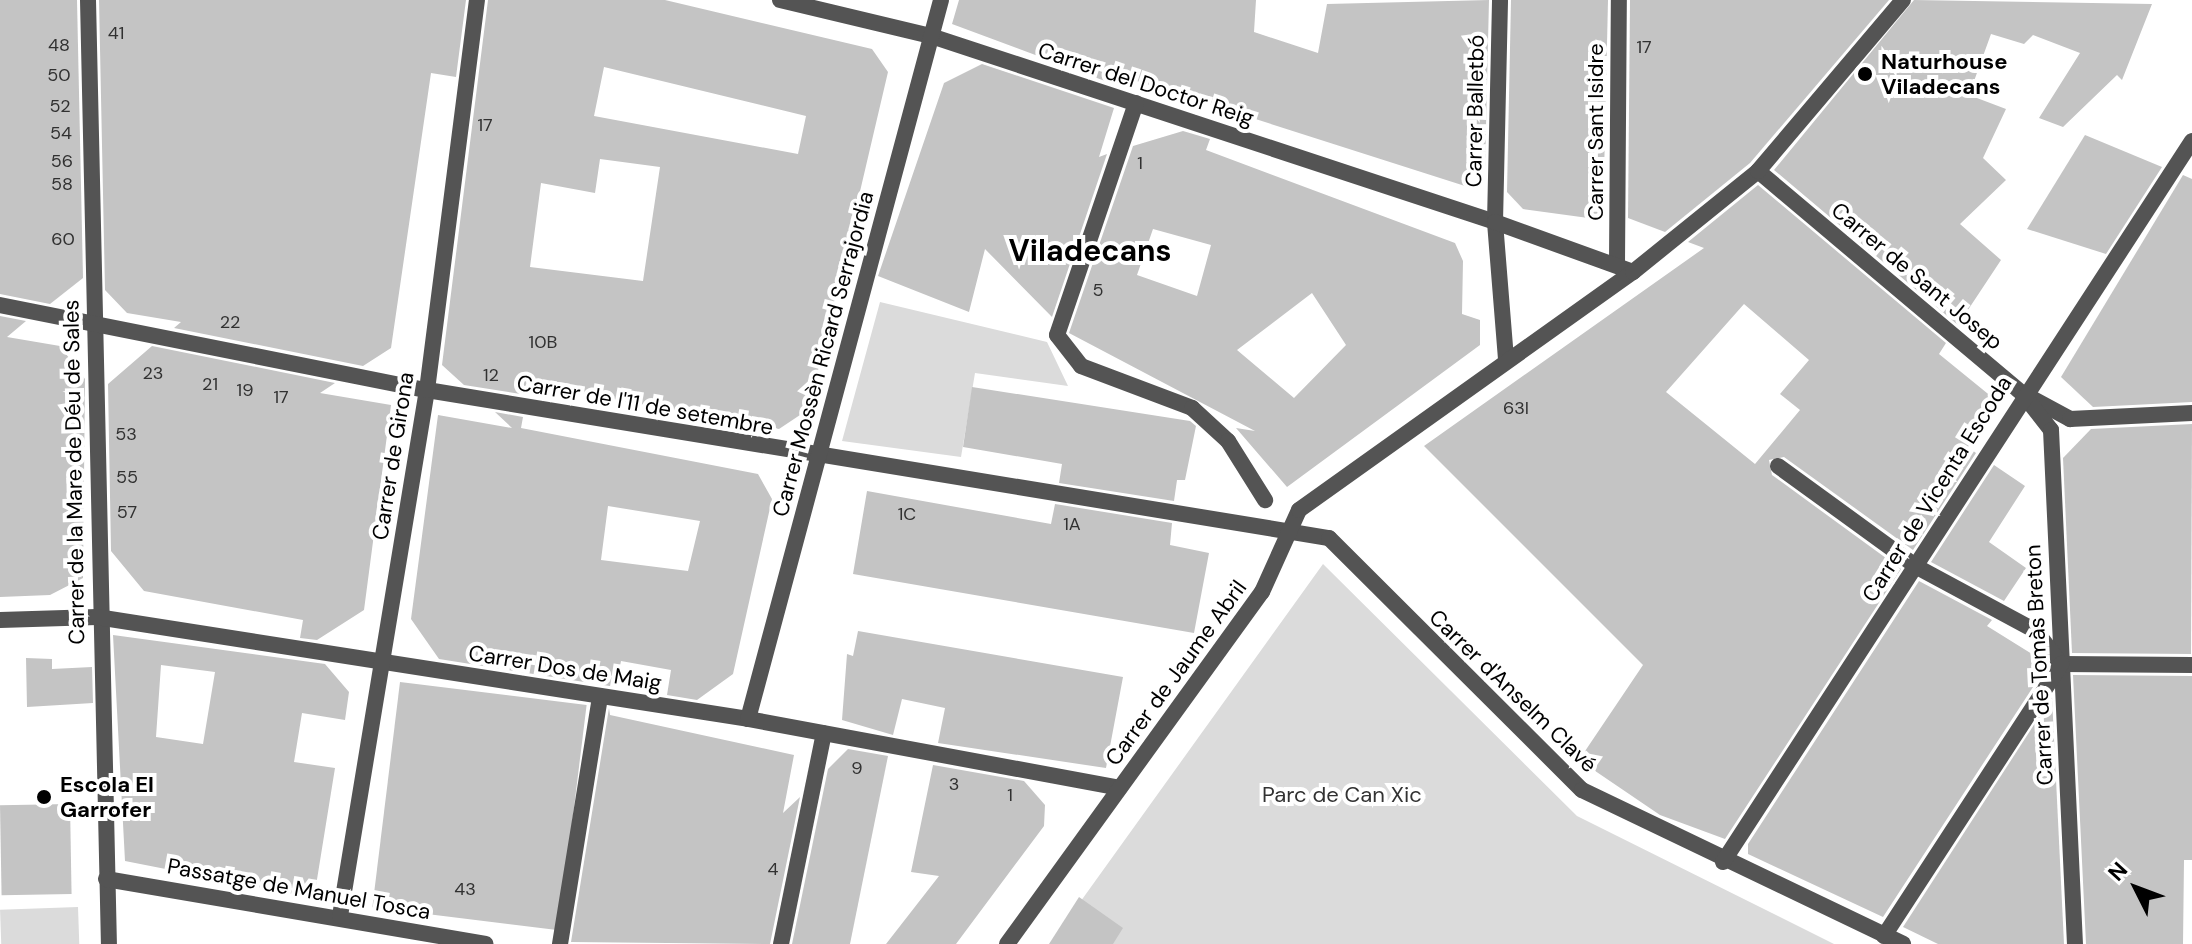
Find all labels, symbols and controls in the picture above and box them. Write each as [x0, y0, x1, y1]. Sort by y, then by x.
house number: 41 [108, 22, 124, 44]
house number: 48 [48, 34, 70, 56]
street label: Carrer Balletbó [1460, 34, 1490, 188]
house number: 17 [1636, 36, 1652, 58]
street label: Carrer del Doctor Reig [1035, 37, 1257, 131]
street label: Carrer Sant Isidre [1583, 43, 1609, 221]
place label: Naturhouse Viladecans [1881, 48, 2007, 100]
house number: 50 [47, 64, 71, 86]
marker: Naturhouse Viladecans [1856, 65, 1874, 83]
house number: 52 [49, 95, 71, 117]
house number: 17 [477, 114, 493, 136]
house number: 54 [50, 122, 72, 144]
house number: 56 [51, 150, 73, 172]
house number: 1 [1137, 152, 1143, 174]
house number: 58 [51, 173, 73, 195]
street label: Carrer Mossèn Ricard Serrajordia [767, 188, 879, 520]
street label: Carrer de Sant Josep [1826, 197, 2008, 355]
house number: 60 [51, 228, 75, 250]
district label: Viladecans [1009, 233, 1171, 269]
house number: 5 [1093, 279, 1103, 301]
street label: Carrer de la Mare de Déu de Sales [58, 299, 90, 645]
house number: 22 [220, 311, 240, 333]
house number: 10B [529, 331, 557, 353]
house number: 23 [142, 362, 164, 384]
house number: 12 [483, 364, 499, 386]
street label: Carrer de l'11 de setembre [515, 369, 775, 441]
street label: Carrer de Girona [367, 370, 419, 542]
street label: Carrer de Vicenta Escoda [1857, 371, 2017, 607]
house number: 21 [202, 373, 218, 395]
house number: 19 [237, 379, 253, 401]
house number: 17 [273, 386, 289, 408]
house number: 63I [1503, 397, 1529, 419]
house number: 53 [115, 423, 137, 445]
house number: 55 [116, 466, 138, 488]
house number: 57 [117, 501, 137, 523]
house number: 1C [898, 503, 916, 525]
house number: 1A [1063, 513, 1081, 535]
street label: Carrer de Tomàs Breton [2020, 544, 2058, 786]
street label: Carrer de Jaume Abril [1100, 575, 1252, 771]
street label: Carrer d'Anselm Clavé [1424, 604, 1602, 778]
street label: Carrer Dos de Maig [466, 640, 664, 696]
house number: 9 [851, 757, 863, 779]
place label: Escola El Garrofer [60, 771, 154, 822]
house number: 3 [949, 773, 959, 795]
park label: Parc de Can Xic [1262, 782, 1422, 808]
house number: 1 [1007, 784, 1013, 806]
marker: Escola El Garrofer [35, 788, 53, 806]
north arrow [2096, 848, 2176, 928]
street label: Passatge de Manuel Tosca [165, 853, 433, 925]
text: N [2102, 856, 2134, 887]
house number: 4 [768, 858, 778, 880]
house number: 43 [454, 878, 476, 900]

